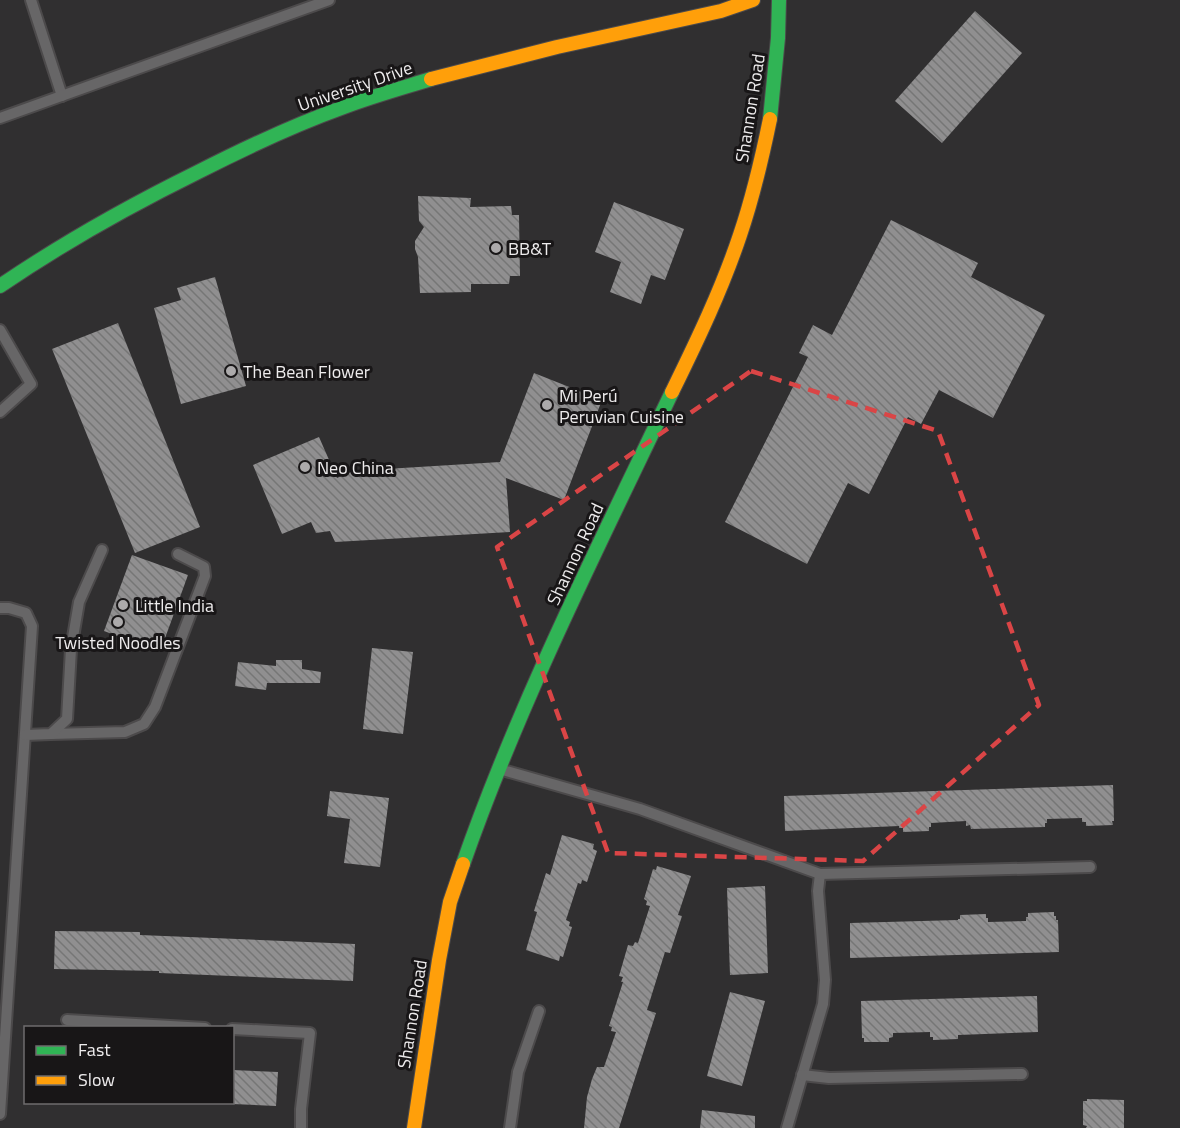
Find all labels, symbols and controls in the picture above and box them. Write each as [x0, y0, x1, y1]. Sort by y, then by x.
street label: Shannon Road [728, 52, 772, 164]
street label: University Drive [294, 54, 416, 118]
place label: BB&T [508, 235, 552, 262]
marker: BB&T [489, 241, 503, 255]
place label: The Bean Flower [243, 358, 370, 385]
marker: The Bean Flower [224, 364, 238, 378]
place label: Mi Perú Peruvian Cuisine [559, 382, 684, 430]
marker: Mi Perú Peruvian Cuisine [540, 398, 554, 412]
place label: Neo China [317, 454, 394, 481]
marker: Neo China [298, 460, 312, 474]
street label: Shannon Road [540, 499, 610, 609]
place label: Little India [135, 592, 214, 619]
marker: Little India [116, 598, 130, 612]
marker: Twisted Noodles [111, 615, 125, 629]
place label: Twisted Noodles [55, 629, 181, 656]
street label: Shannon Road [390, 958, 434, 1070]
legend [24, 1026, 234, 1104]
text: Fast [78, 1036, 111, 1063]
text: Slow [78, 1066, 115, 1093]

